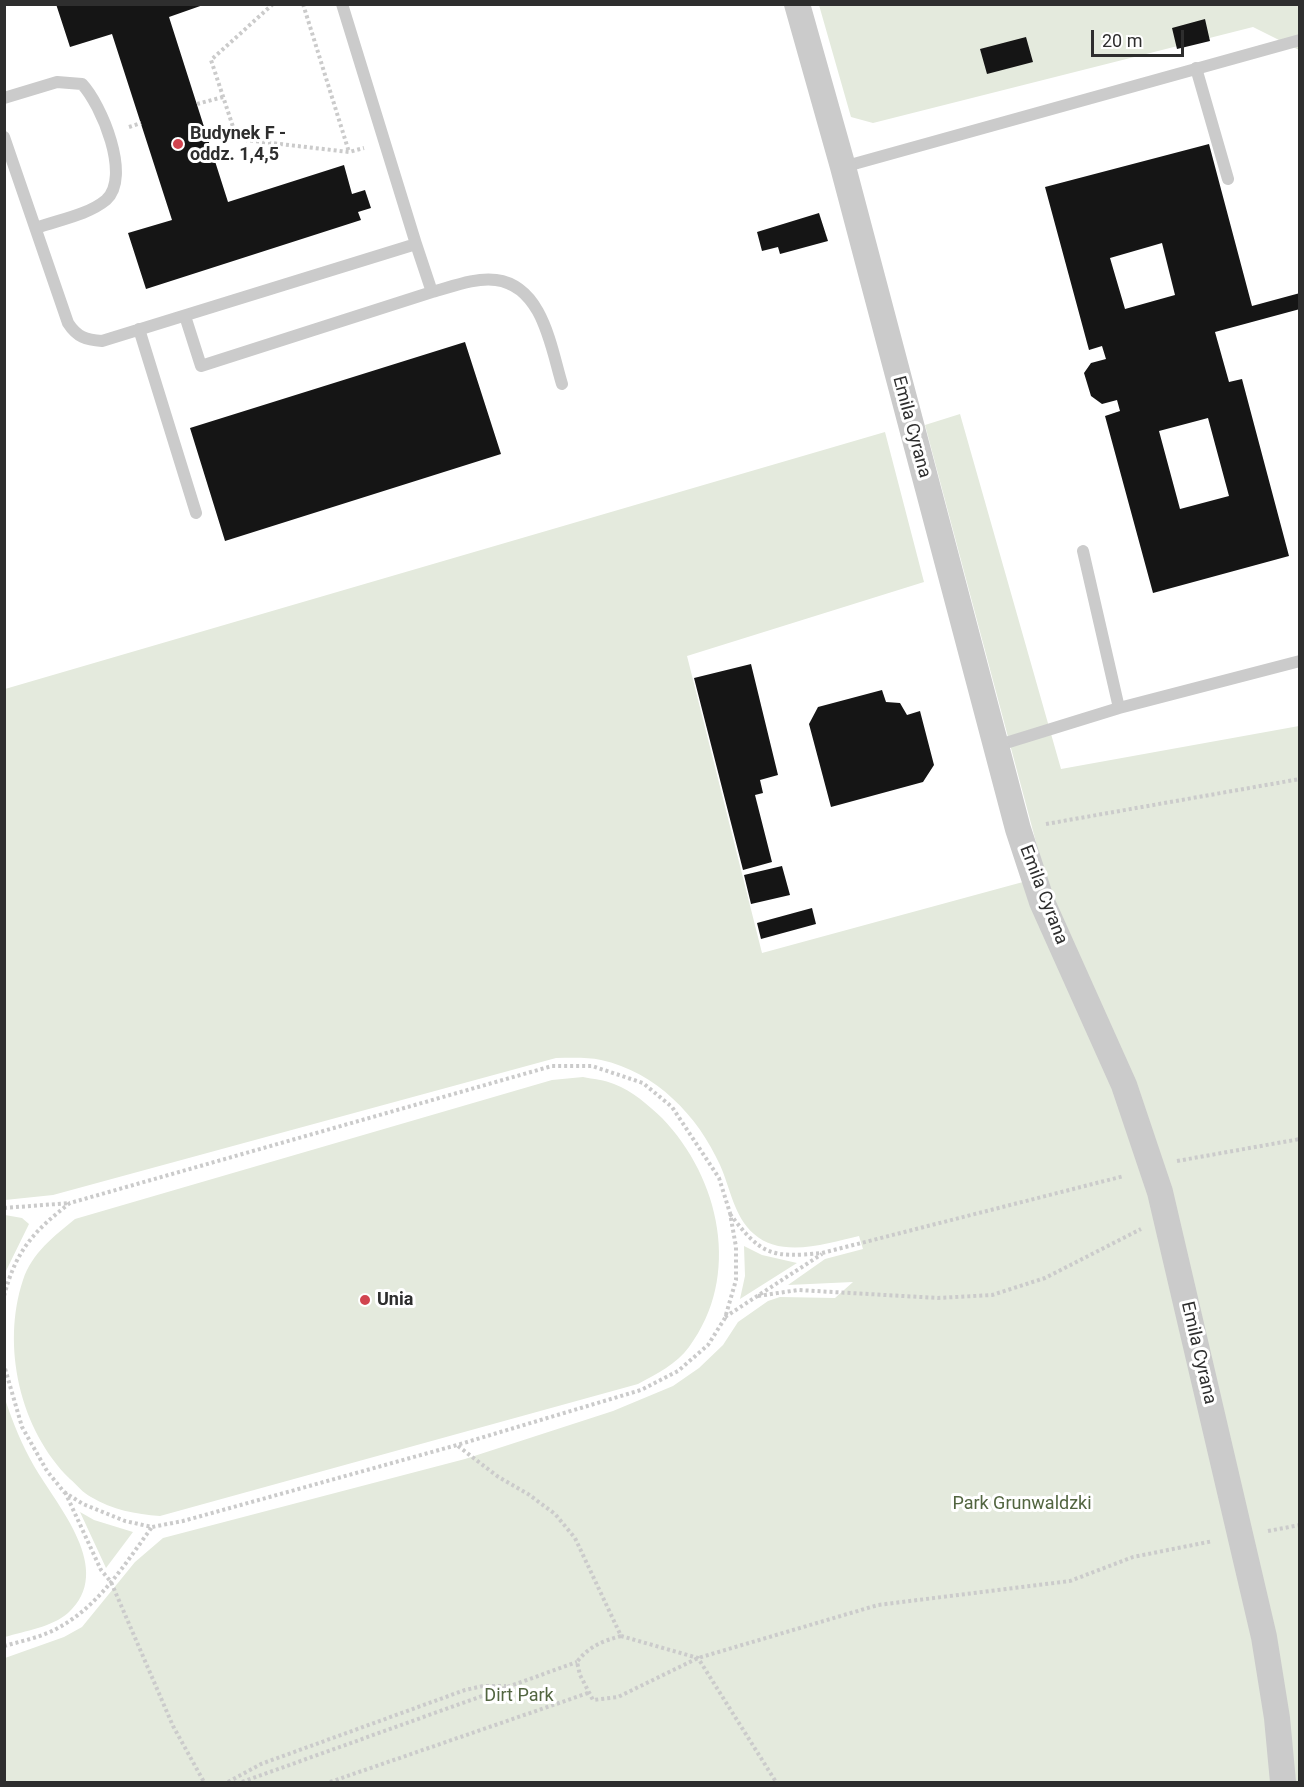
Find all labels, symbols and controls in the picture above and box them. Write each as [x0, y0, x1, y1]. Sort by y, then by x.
scale bar [1094, 18, 1187, 56]
text: 20 m [1102, 30, 1142, 51]
place label: Budynek F - oddz. 1,4,5 [190, 123, 286, 166]
marker: Budynek F - oddz. 1,4,5 [171, 137, 185, 151]
street label: Emila Cyrana [887, 374, 935, 480]
street label: Emila Cyrana [1014, 842, 1072, 948]
place label: Unia [377, 1289, 413, 1311]
marker: Unia [358, 1293, 372, 1307]
street label: Emila Cyrana [1176, 1300, 1220, 1406]
park label: Park Grunwaldzki [952, 1493, 1092, 1515]
park label: Dirt Park [484, 1685, 554, 1707]

